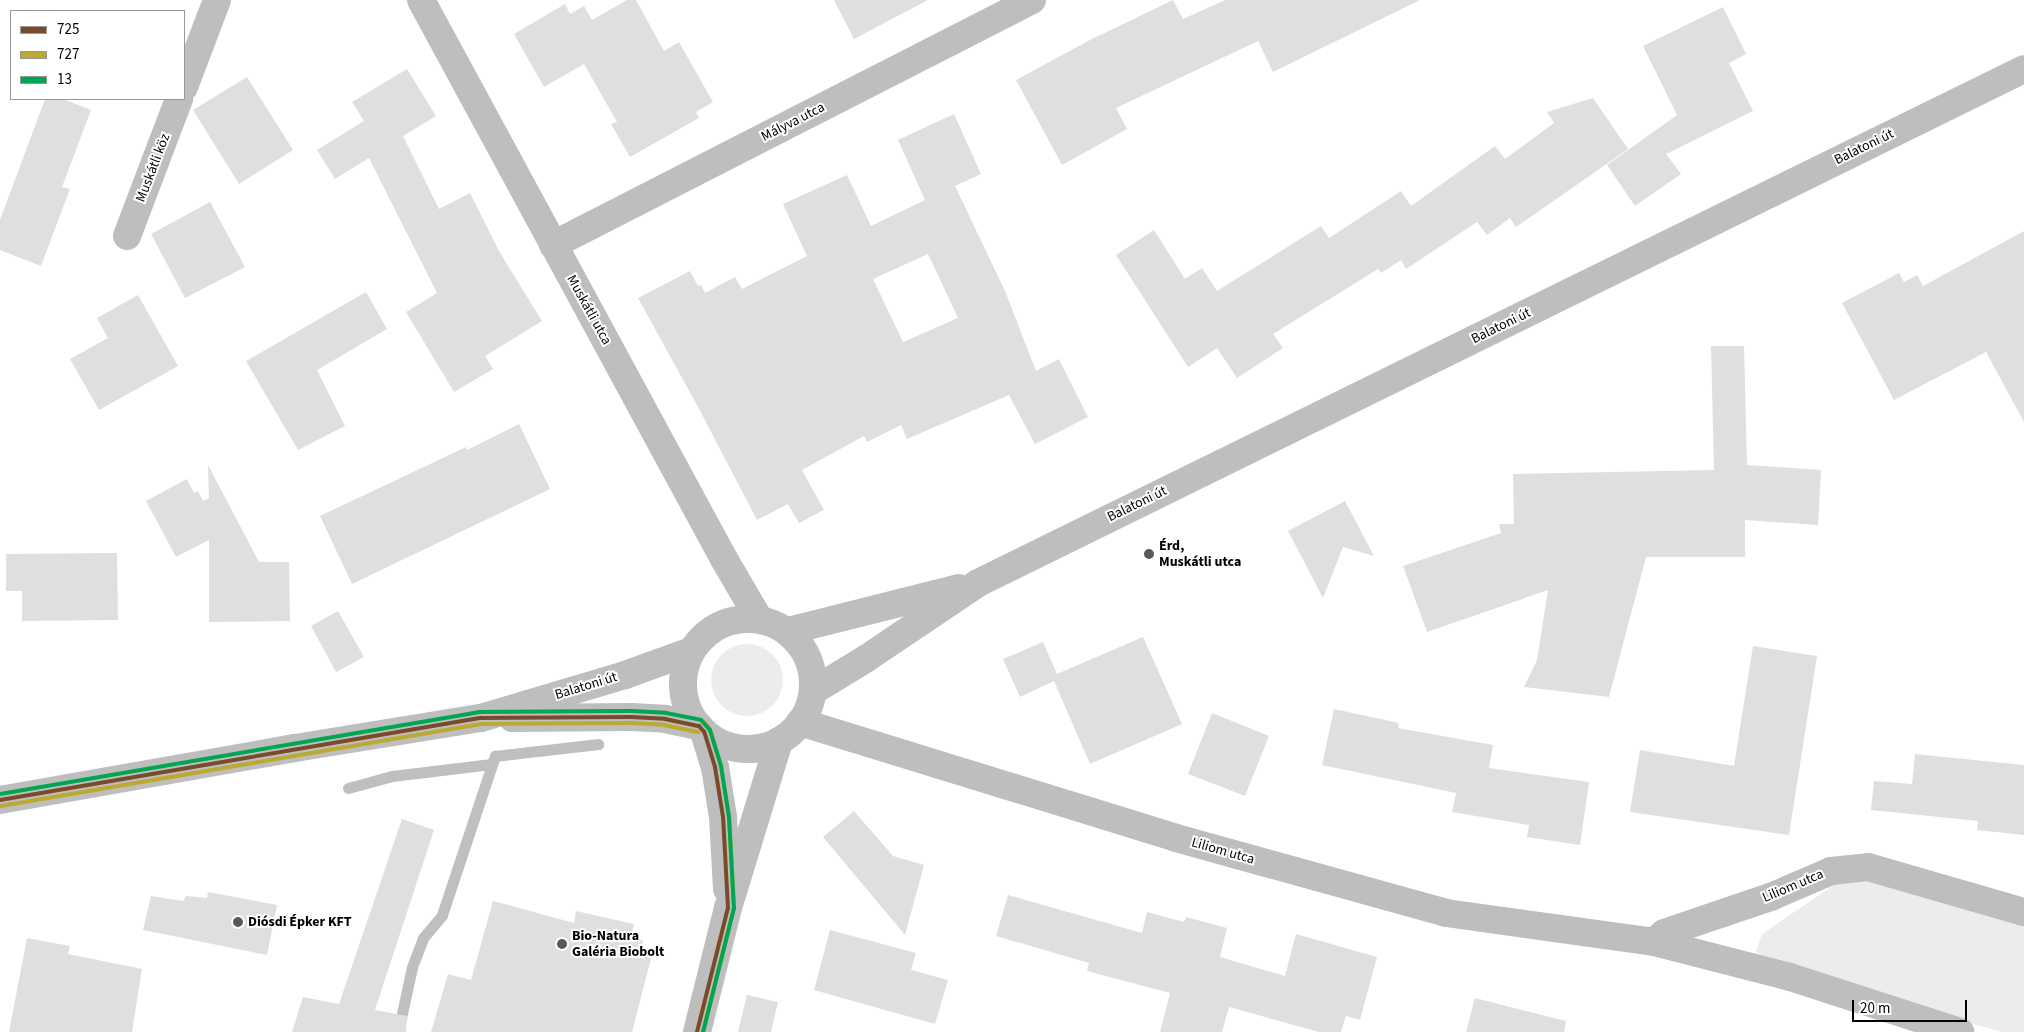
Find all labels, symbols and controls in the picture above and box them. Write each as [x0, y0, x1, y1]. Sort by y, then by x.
legend [10, 10, 185, 100]
text: 725 [57, 19, 79, 40]
text: 727 [57, 44, 79, 65]
text: 13 [57, 69, 72, 90]
street label: Mályva utca [758, 99, 828, 145]
street label: Balatoni út [1832, 125, 1896, 169]
street label: Muskátli köz [132, 131, 174, 205]
street label: Muskátli utca [563, 272, 615, 348]
street label: Balatoni út [1469, 304, 1533, 348]
street label: Balatoni út [1105, 482, 1169, 526]
place label: Érd, Muskátli utca [1159, 538, 1241, 570]
marker: Érd, Muskátli utca [1143, 548, 1155, 560]
street label: Balatoni út [553, 669, 619, 703]
street label: Liliom utca [1190, 834, 1256, 868]
street label: Liliom utca [1760, 866, 1826, 906]
place label: Diósdi Épker KFT [248, 914, 352, 930]
marker: Diósdi Épker KFT [232, 916, 244, 928]
place label: Bio-Natura Galéria Biobolt [572, 928, 664, 960]
marker: Bio-Natura Galéria Biobolt [556, 938, 568, 950]
scale bar [1854, 990, 1969, 1022]
text: 20 m [1860, 998, 1890, 1019]

